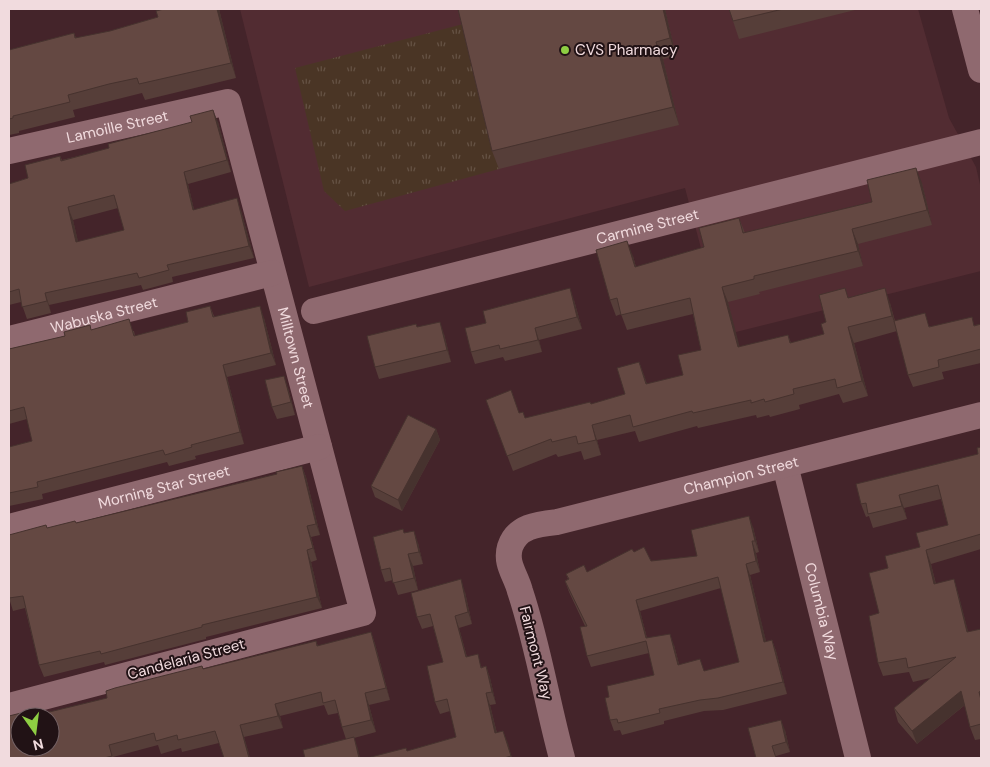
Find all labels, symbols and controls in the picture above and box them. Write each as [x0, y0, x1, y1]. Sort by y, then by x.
place label: CVS Pharmacy [575, 40, 678, 60]
marker: CVS Pharmacy [559, 44, 571, 56]
street label: Lamoille Street [65, 106, 170, 148]
street label: Carmine Street [594, 204, 701, 249]
street label: Wabuska Street [48, 292, 160, 338]
street label: Milltown Street [273, 305, 319, 411]
street label: Champion Street [681, 451, 801, 500]
street label: Morning Star Street [96, 460, 232, 514]
street label: Columbia Way [800, 560, 843, 663]
street label: Fairmont Way [515, 604, 557, 702]
street label: Candelaria Street [125, 634, 247, 684]
north arrow [10, 707, 60, 757]
text: N [31, 735, 45, 755]

